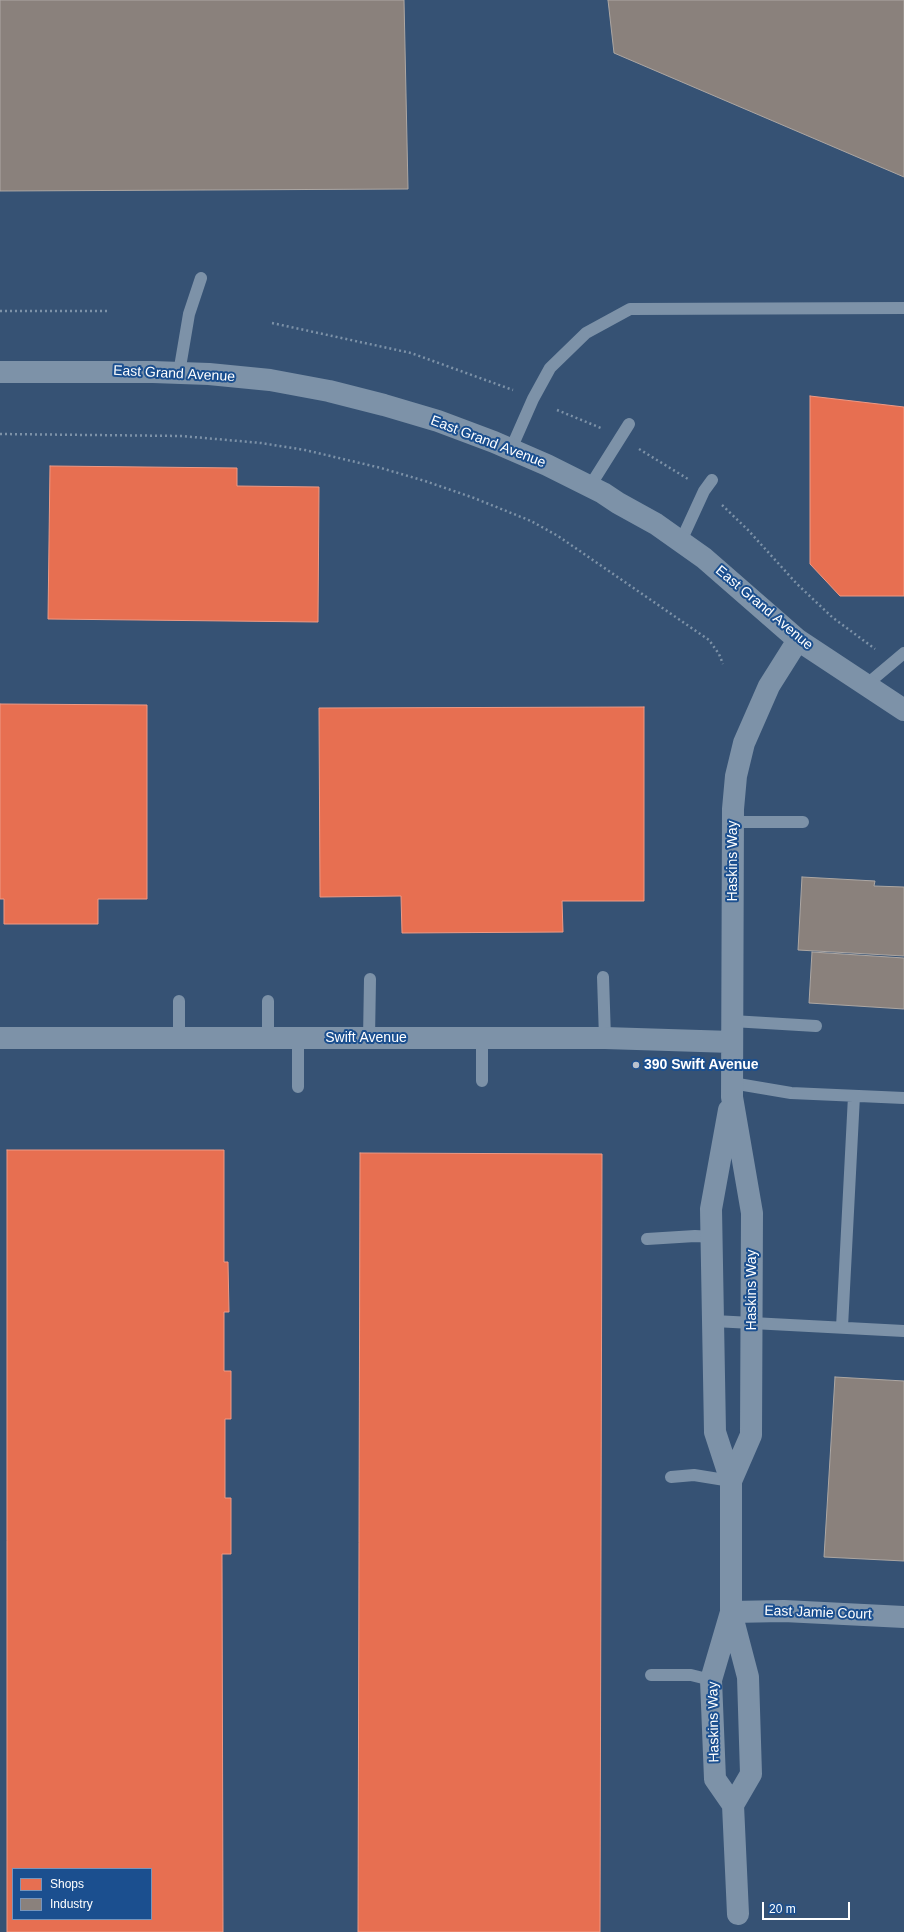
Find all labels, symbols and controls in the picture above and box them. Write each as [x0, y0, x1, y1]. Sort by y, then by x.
street label: East Grand Avenue [113, 362, 235, 386]
street label: East Grand Avenue [428, 412, 548, 472]
street label: East Grand Avenue [712, 562, 816, 654]
street label: Haskins Way [725, 820, 741, 902]
street label: Swift Avenue [325, 1030, 407, 1046]
place label: 390 Swift Avenue [644, 1057, 759, 1073]
marker: 390 Swift Avenue [631, 1060, 641, 1070]
street label: Haskins Way [744, 1249, 760, 1331]
street label: East Jamie Court [764, 1603, 872, 1623]
street label: Haskins Way [705, 1681, 723, 1763]
legend [12, 1868, 152, 1920]
text: Shops [50, 1877, 84, 1891]
scale bar [764, 1894, 852, 1920]
text: Industry [50, 1897, 93, 1911]
text: 20 m [769, 1902, 796, 1916]

